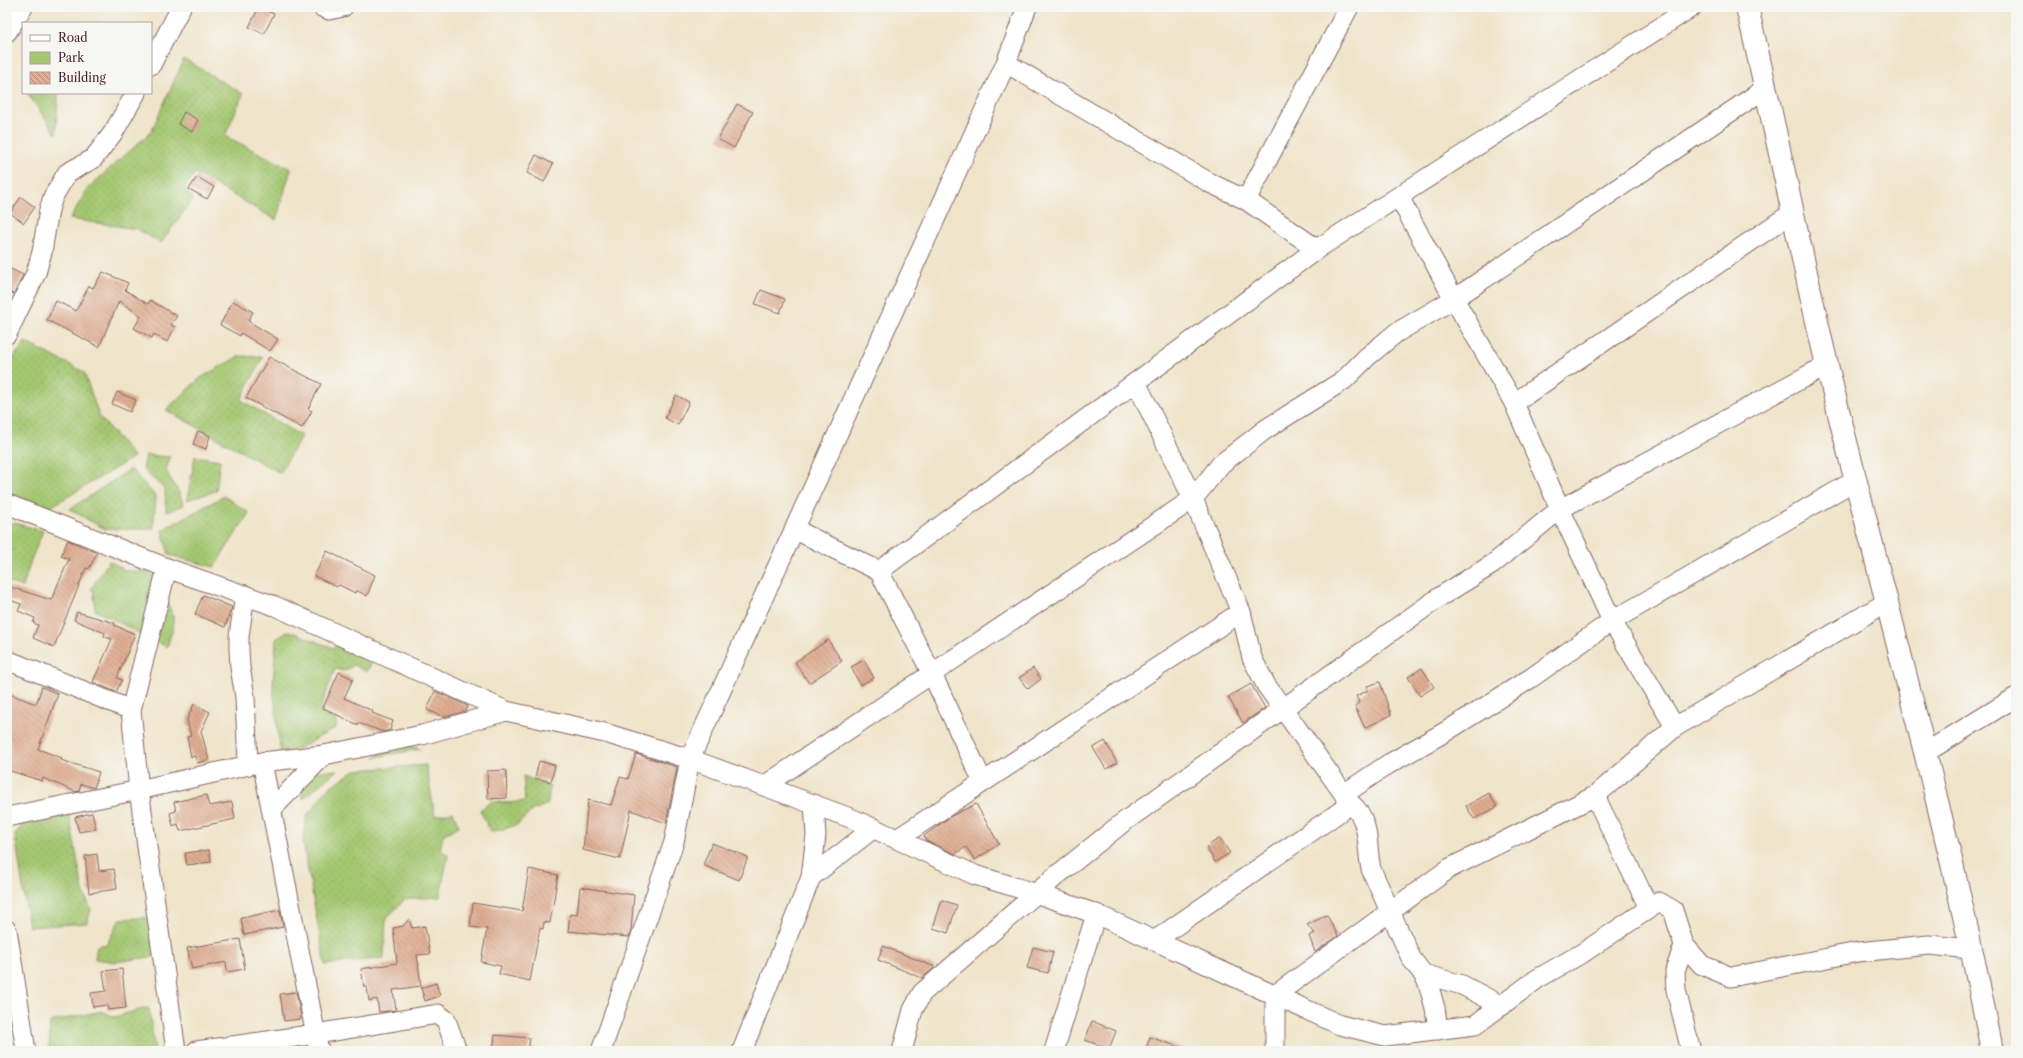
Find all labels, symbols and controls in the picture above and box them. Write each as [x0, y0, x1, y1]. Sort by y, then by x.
legend [22, 22, 152, 94]
text: Road [58, 30, 88, 45]
text: Park [58, 50, 85, 65]
text: Building [58, 70, 106, 85]

